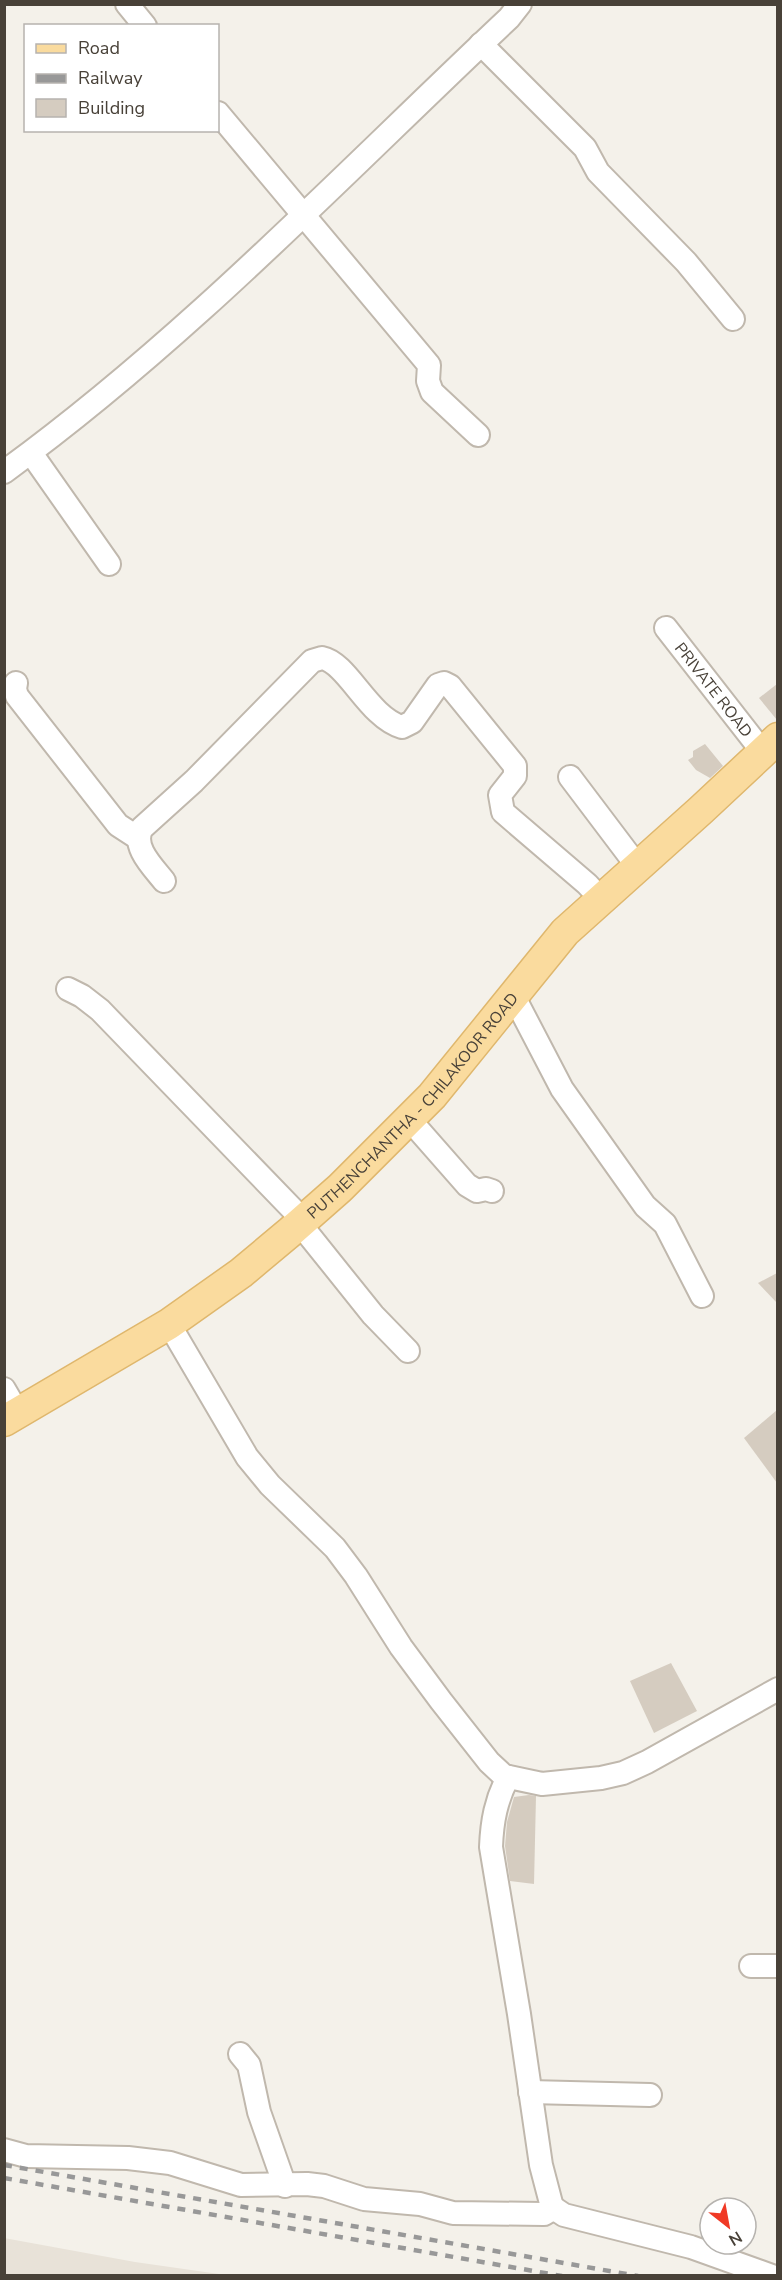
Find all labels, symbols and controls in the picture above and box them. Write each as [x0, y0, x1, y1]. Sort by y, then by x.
legend [24, 24, 219, 132]
text: Road [78, 36, 120, 60]
text: Railway [78, 66, 143, 90]
text: Building [78, 96, 145, 120]
street label: PRIVATE ROAD [669, 638, 757, 742]
street label: PUTHENCHANTHA - CHILAKOOR ROAD [302, 988, 524, 1224]
north arrow [698, 2196, 758, 2256]
text: N [724, 2225, 746, 2251]

